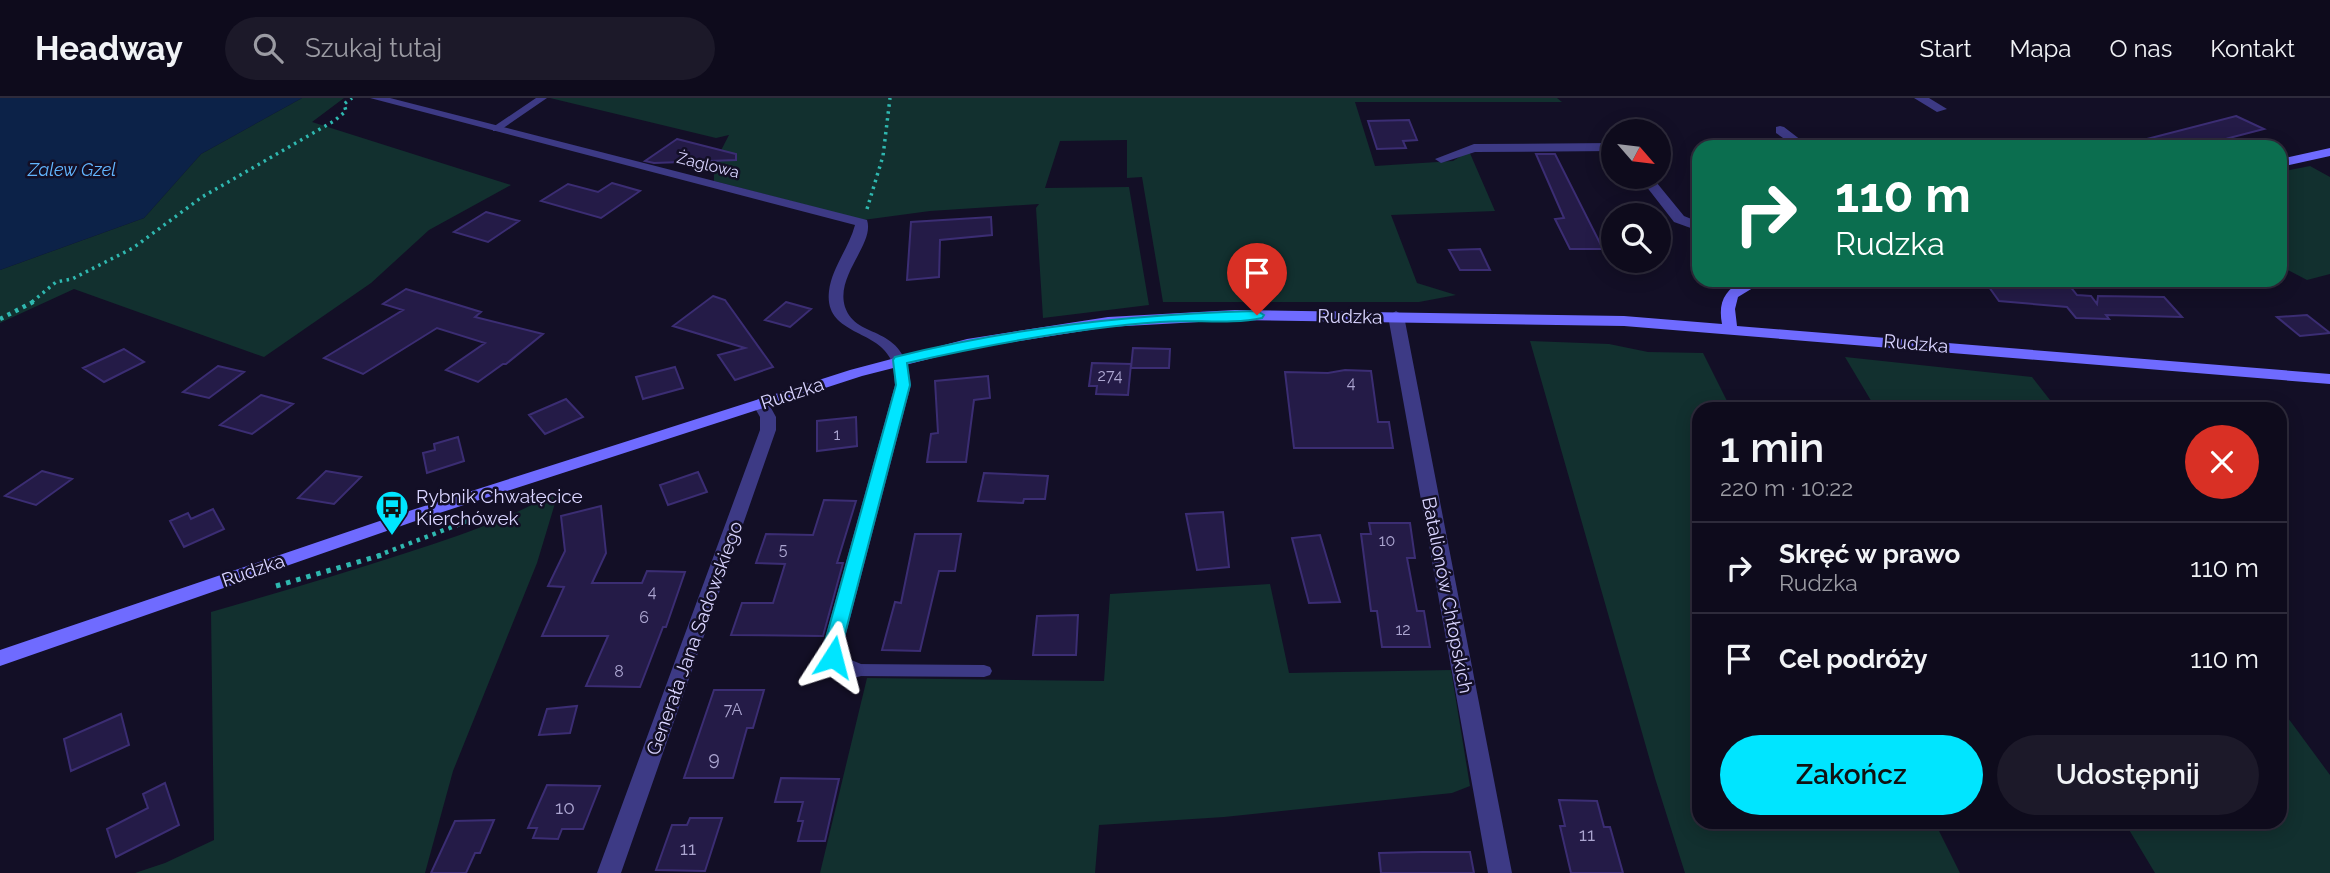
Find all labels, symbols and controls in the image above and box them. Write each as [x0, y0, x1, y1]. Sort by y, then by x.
search box [225, 17, 715, 80]
text: Headway [35, 29, 183, 68]
icon: search [249, 29, 287, 67]
text: Szukaj tutaj [305, 33, 442, 63]
text: Start [1920, 34, 1972, 63]
text: Mapa [2010, 34, 2071, 63]
text: O nas [2109, 34, 2172, 63]
text: Kontakt [2210, 34, 2295, 63]
north arrow [1601, 119, 1671, 189]
map controls [1601, 119, 1671, 273]
street label: Żaglowa [675, 147, 741, 182]
water label: Zalew Gzel [27, 159, 116, 180]
text: 110 m [1835, 166, 1971, 223]
icon: right [1720, 168, 1811, 259]
button: search [1601, 203, 1671, 273]
text: Rudzka [1835, 225, 1945, 262]
pin [1227, 243, 1287, 315]
icon: arrive [1238, 254, 1276, 292]
street label: Rudzka [1317, 304, 1383, 328]
street label: Rudzka [1883, 329, 1949, 357]
house number: 274 [1098, 366, 1123, 385]
street label: Rudzka [758, 372, 826, 414]
house number: 4 [1347, 373, 1356, 392]
text: 1 min [1720, 423, 1824, 472]
house number: 1 [834, 425, 841, 444]
button: close [2185, 425, 2259, 499]
text: 220 m · 10:22 [1720, 474, 1853, 501]
place label: Rybnik Chwałęcice Kierchówek [416, 485, 583, 529]
bus stop icon: Rybnik Chwałęcice Kierchówek [373, 488, 411, 537]
street label: Batalionów Chłopskich [1418, 495, 1478, 695]
street label: Generała Jana Sadowskiego [641, 518, 747, 758]
house number: 10 [1379, 531, 1395, 550]
text: Skręć w prawo [1779, 539, 1960, 569]
house number: 5 [779, 540, 788, 559]
street label: Rudzka [219, 549, 287, 591]
icon: right [1720, 549, 1758, 587]
text: 110 m [2190, 553, 2259, 583]
text: Rudzka [1779, 569, 1858, 596]
house number: 4 [648, 582, 657, 601]
house number: 6 [639, 608, 649, 627]
position arrow [796, 620, 870, 694]
house number: 12 [1395, 620, 1411, 639]
icon: arrive [1720, 640, 1758, 678]
text: Cel podróży [1779, 644, 1928, 674]
text: 110 m [2190, 644, 2259, 674]
house number: 8 [614, 662, 624, 681]
house number: 7A [724, 700, 743, 719]
button: Zakończ [1720, 735, 1983, 815]
button: Udostępnij [1997, 735, 2259, 815]
house number: 9 [708, 747, 720, 769]
house number: 10 [555, 796, 575, 818]
house number: 11 [1579, 823, 1595, 845]
house number: 11 [680, 837, 696, 859]

